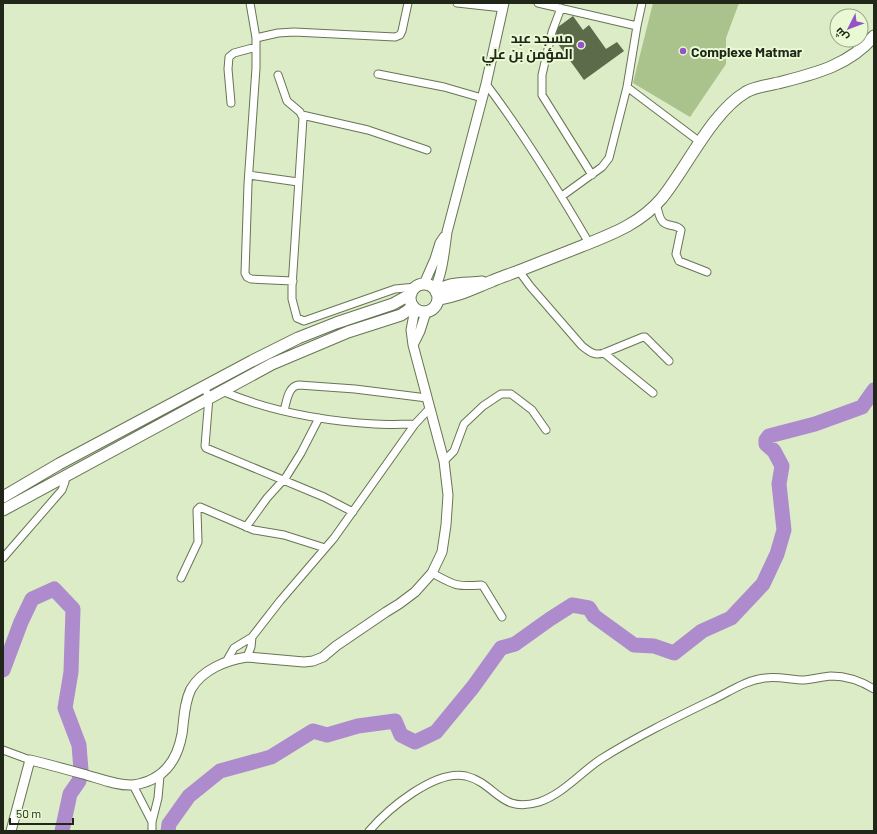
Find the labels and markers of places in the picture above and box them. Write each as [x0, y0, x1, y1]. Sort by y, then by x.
place label: مسجد عبد المؤمن بن علي [482, 29, 573, 66]
marker: مسجد عبد المؤمن بن علي [576, 40, 586, 50]
place label: Complexe Matmar [691, 43, 803, 60]
marker: Complexe Matmar [678, 46, 688, 56]

